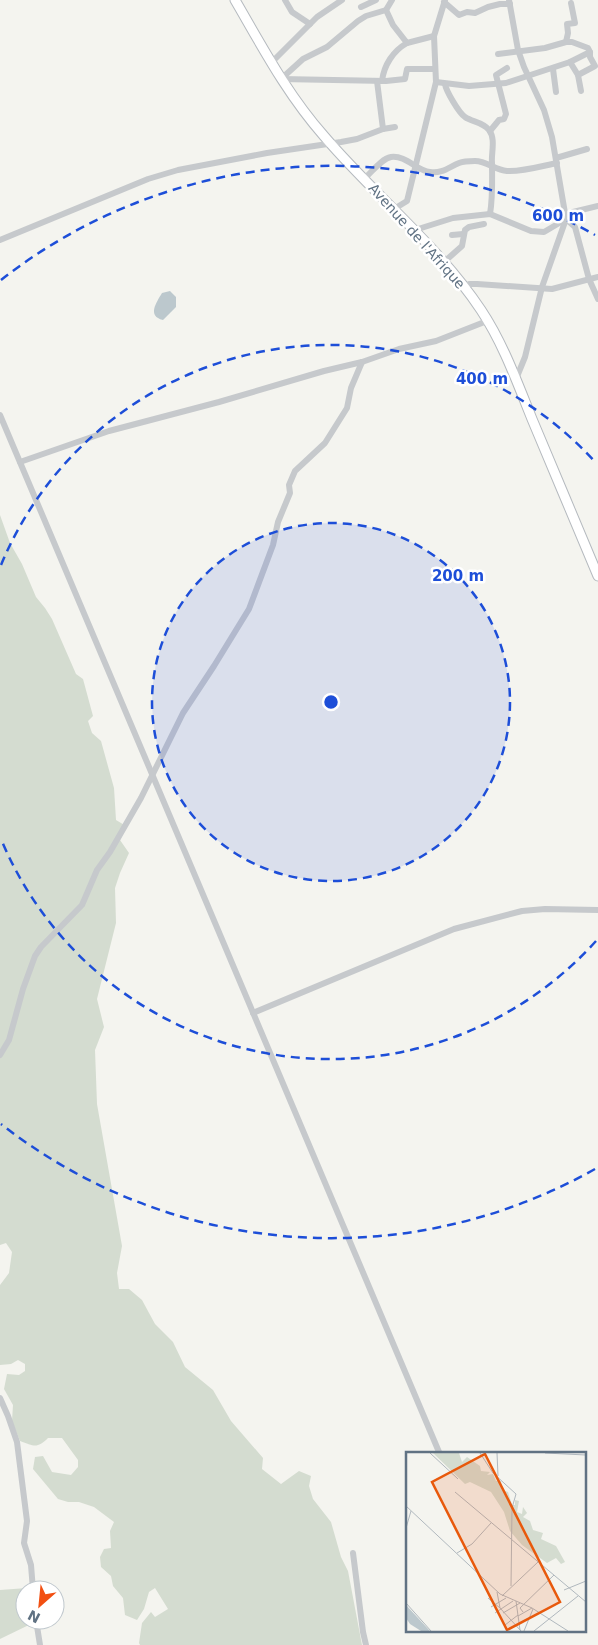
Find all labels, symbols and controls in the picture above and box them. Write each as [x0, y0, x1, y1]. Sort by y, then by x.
street label: Avenue de l'Afrique [365, 180, 469, 292]
text: 600 m [532, 207, 584, 225]
text: 400 m [456, 370, 508, 388]
text: 200 m [432, 567, 484, 585]
centre of rings [322, 693, 340, 711]
inset map [406, 1452, 586, 1632]
north arrow [15, 1580, 65, 1630]
text: N [25, 1607, 43, 1626]

